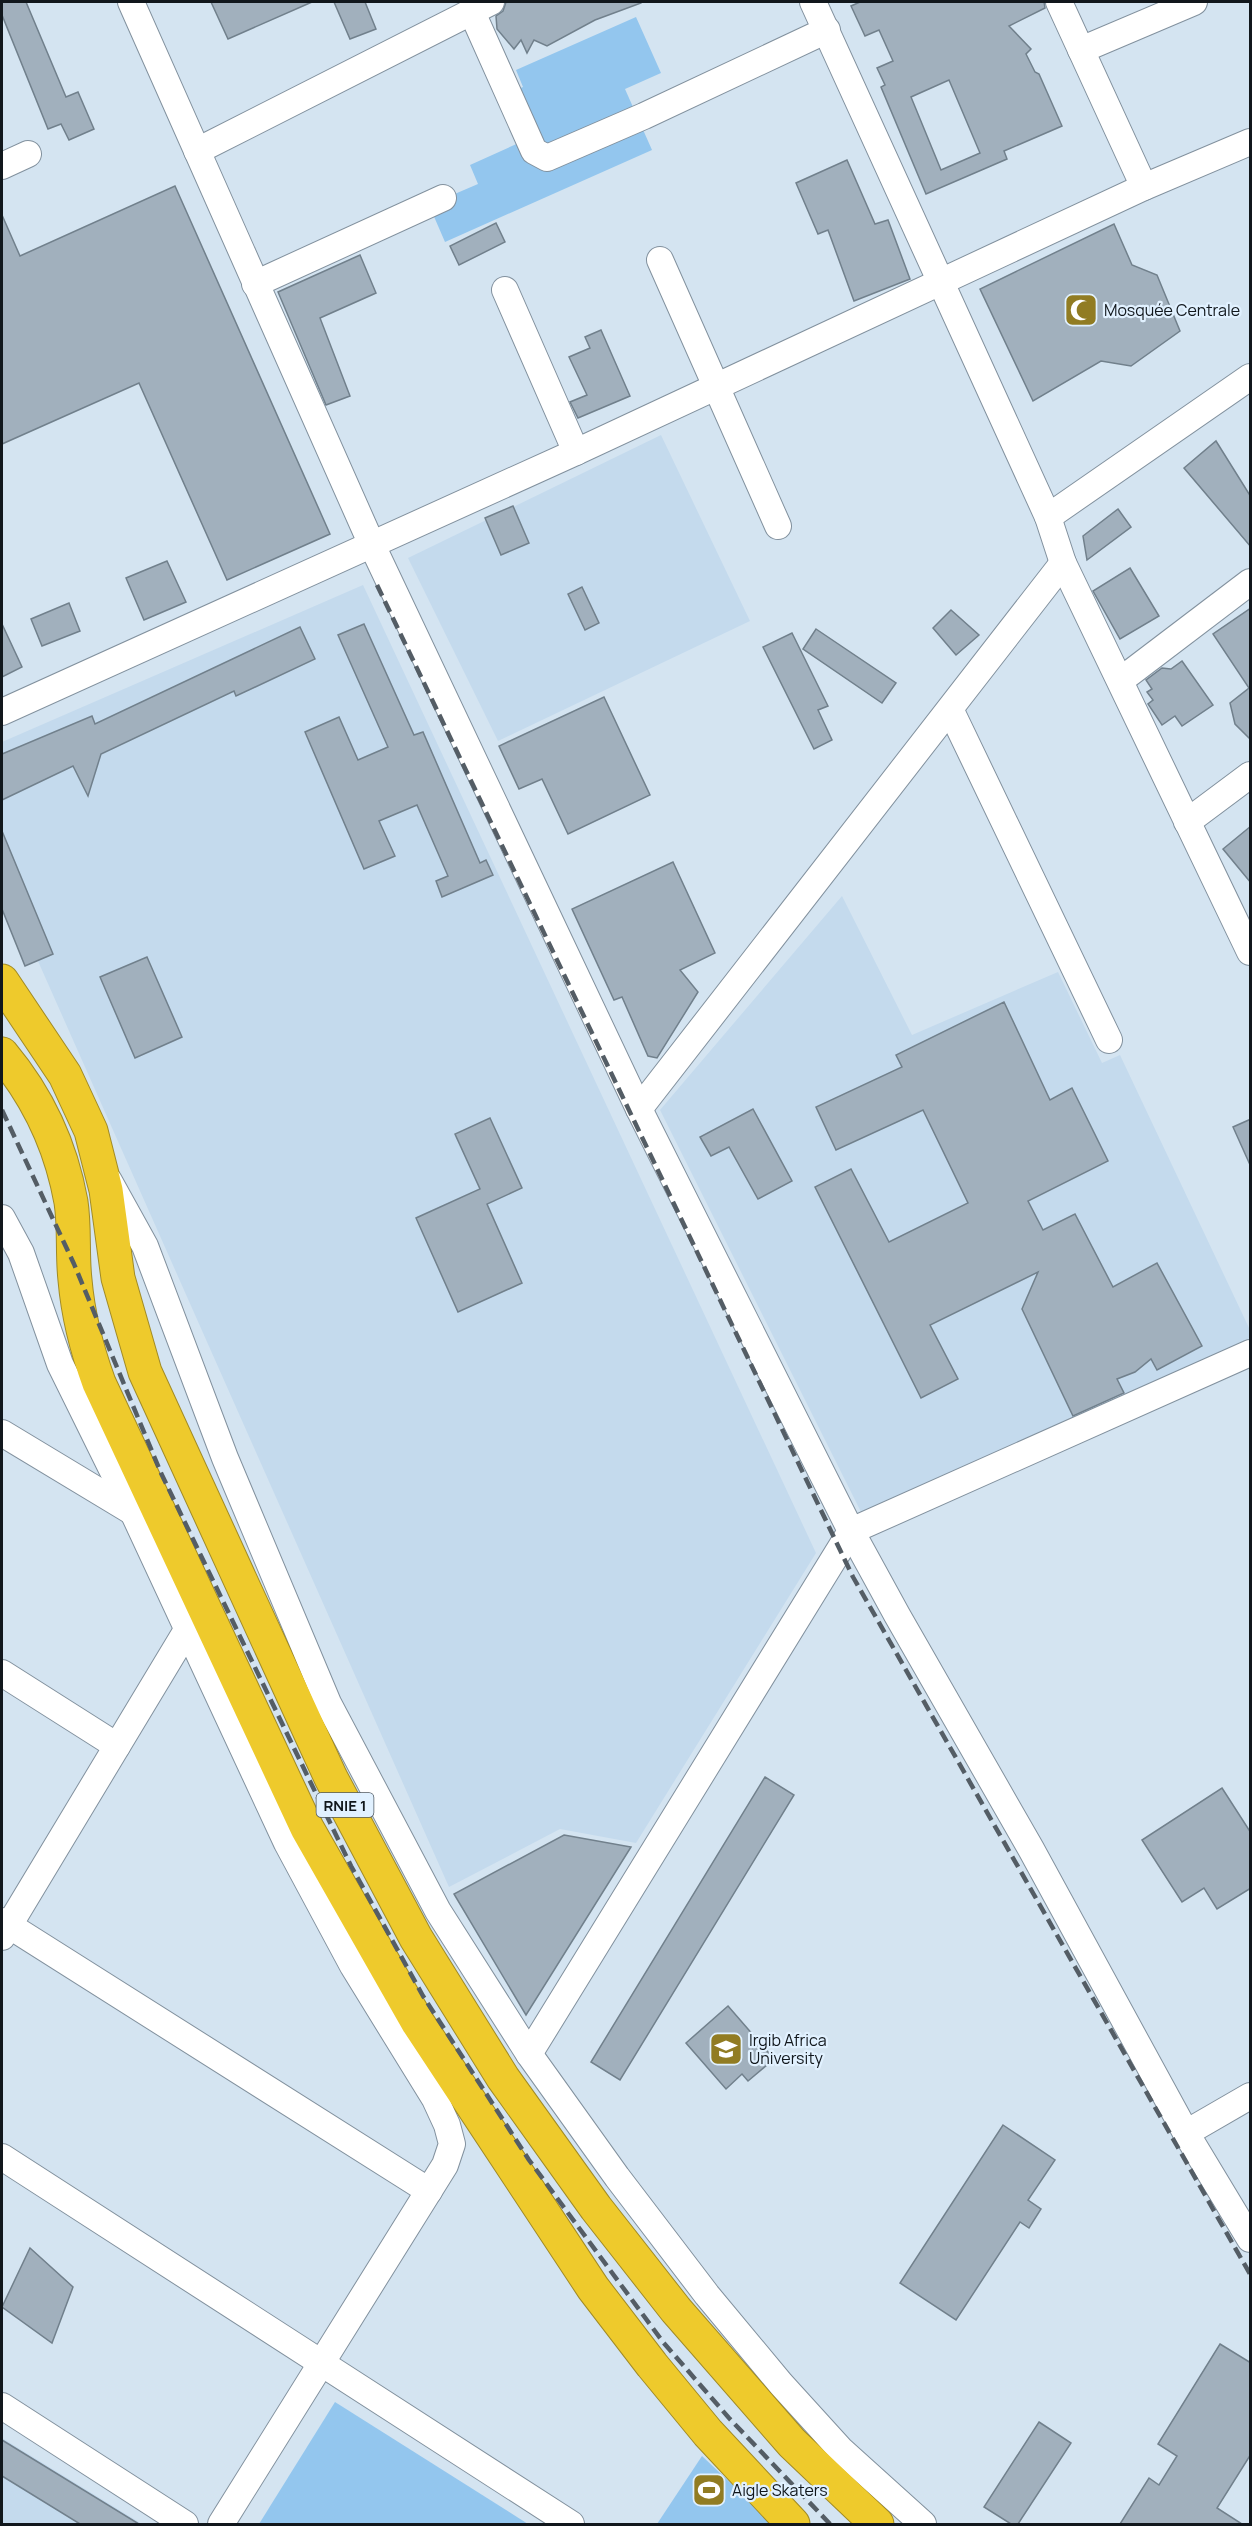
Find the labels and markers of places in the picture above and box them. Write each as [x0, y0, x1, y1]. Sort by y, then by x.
mosque icon: Mosquée Centrale [1063, 292, 1099, 328]
place label: Mosquée Centrale [1104, 299, 1240, 321]
place label: Irgib Africa University [749, 2029, 827, 2069]
school or university icon: Irgib Africa University [708, 2031, 744, 2067]
sports icon: Aigle Skaters [691, 2472, 727, 2508]
place label: Aigle Skaters [732, 2479, 828, 2501]

